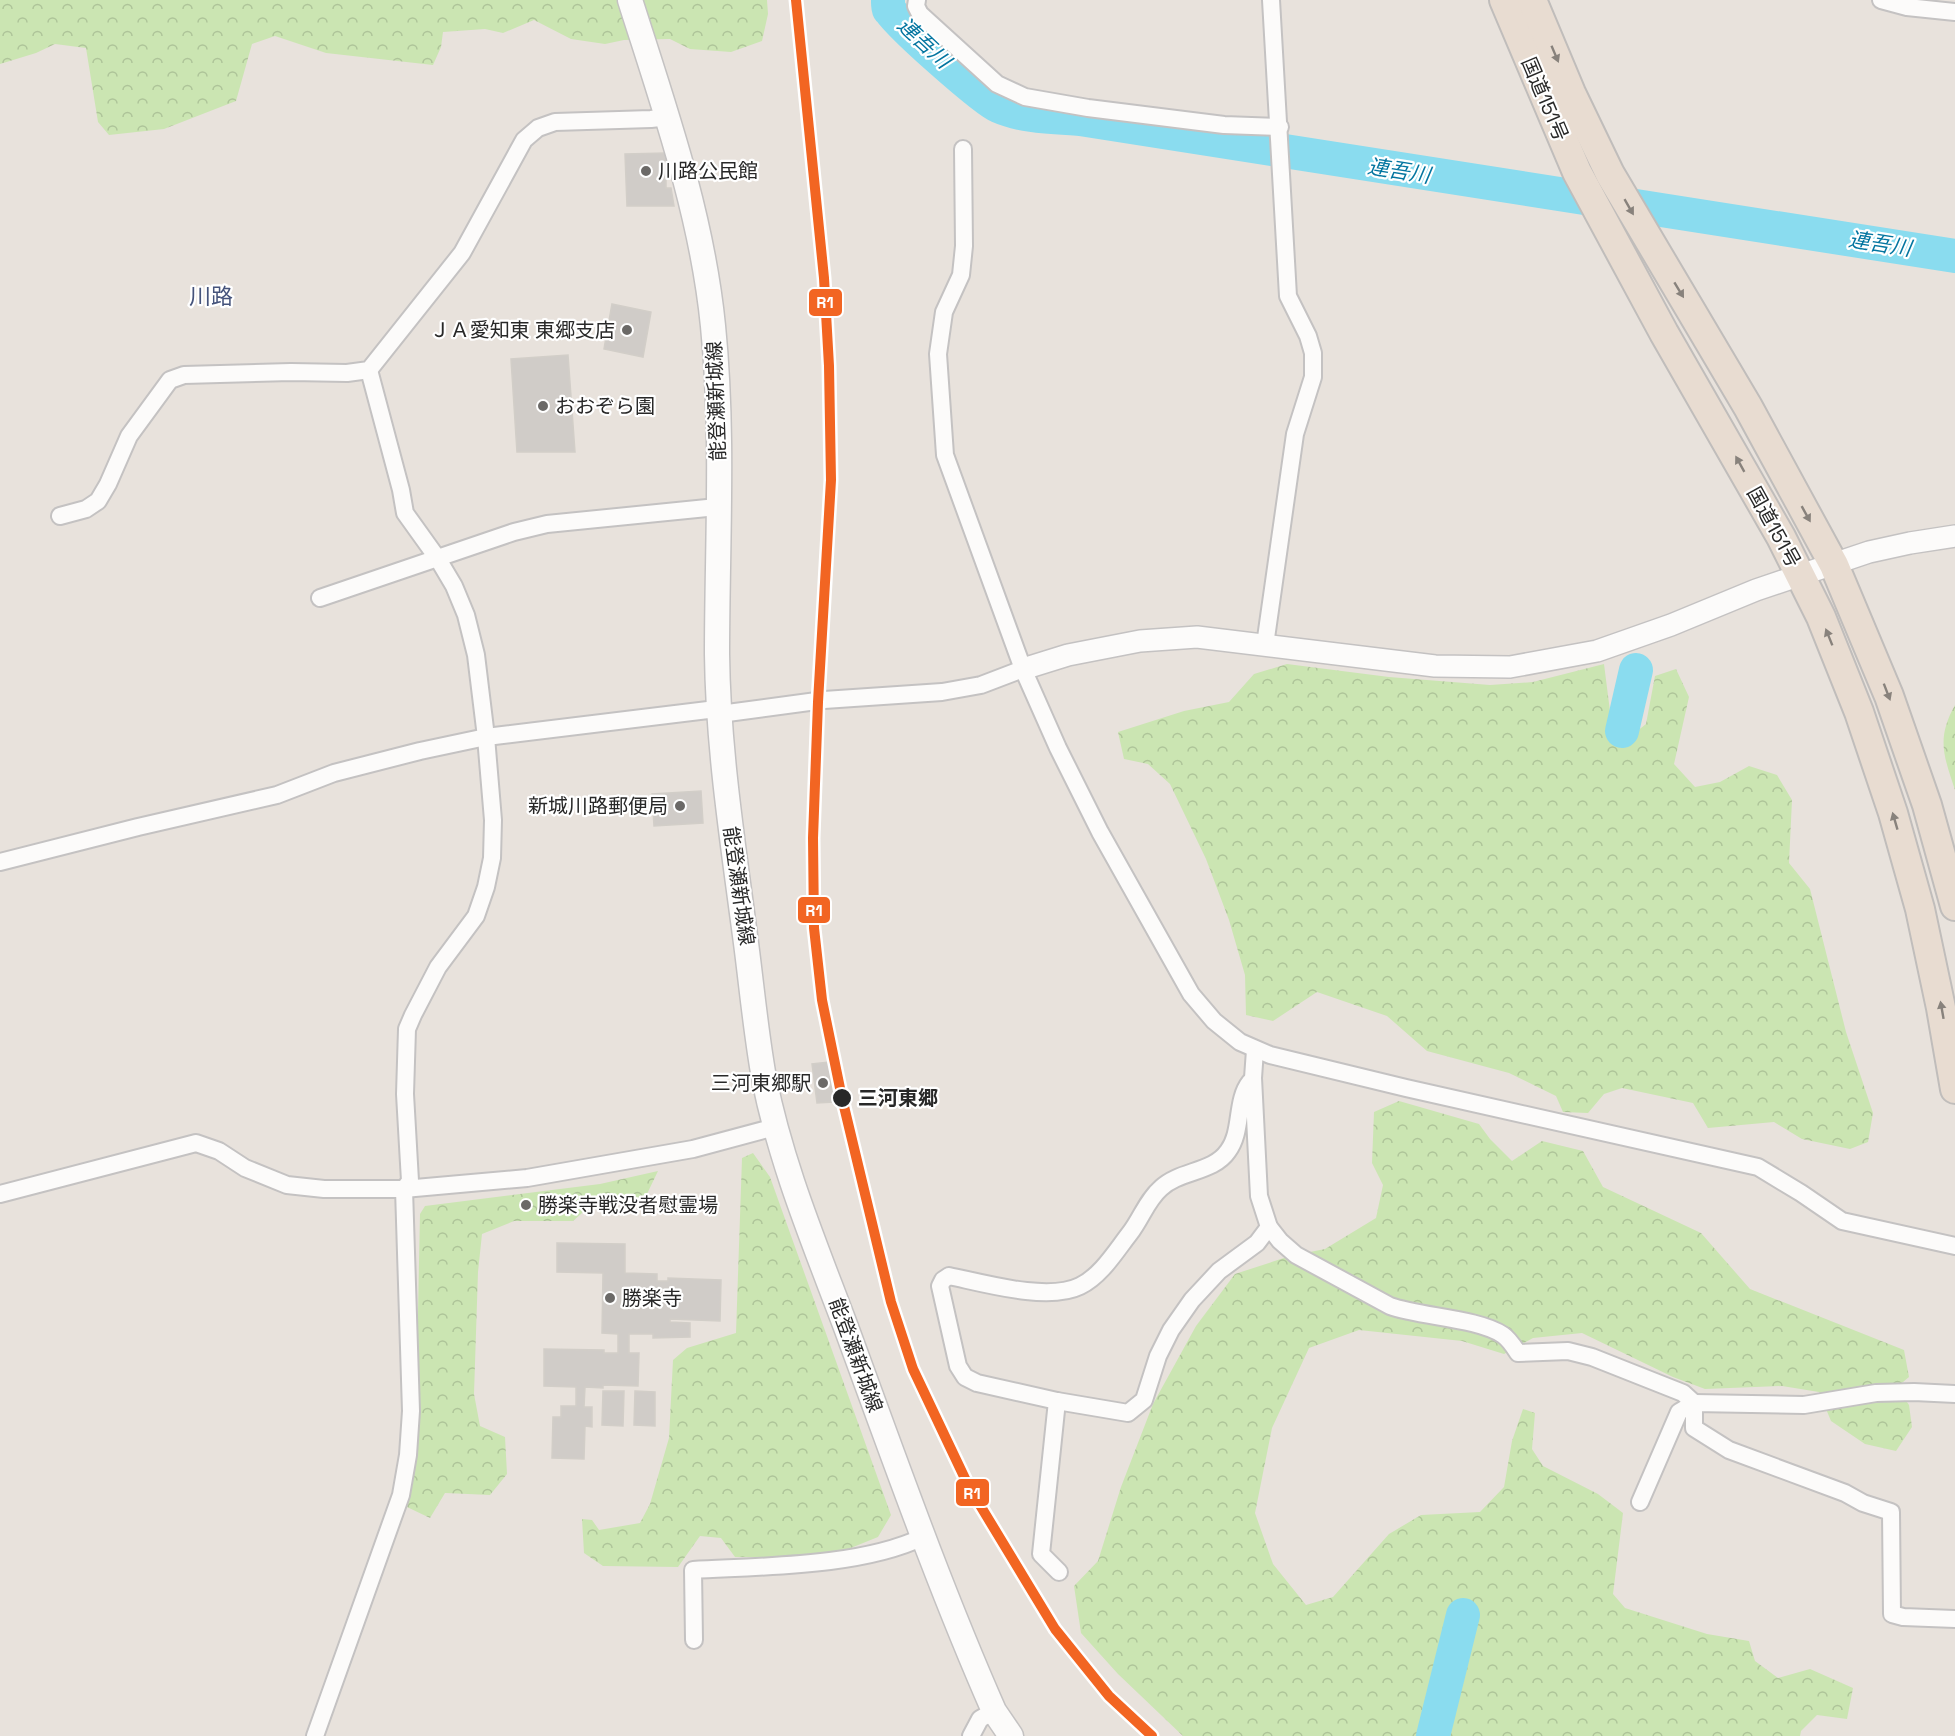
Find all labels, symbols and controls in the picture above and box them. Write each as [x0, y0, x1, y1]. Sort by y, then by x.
water label: 連吾川 [892, 11, 958, 75]
one-way arrow [1551, 45, 1560, 63]
street label: 国道151号 [1516, 53, 1574, 145]
water label: 連吾川 [1366, 152, 1434, 189]
place label: 川路公民館 [658, 158, 758, 184]
marker: 川路公民館 [639, 164, 653, 178]
one-way arrow [1624, 199, 1634, 216]
water label: 連吾川 [1847, 225, 1915, 262]
district label: 川路 [189, 282, 233, 310]
one-way arrow [1673, 282, 1684, 298]
line badge: R1 [808, 288, 843, 317]
text: R1 [816, 292, 834, 313]
place label: ＪＡ愛知東 東郷支店 [430, 317, 615, 343]
marker: ＪＡ愛知東 東郷支店 [620, 323, 634, 337]
street label: 能登瀬新城線 [701, 341, 731, 461]
place label: おおぞら園 [555, 393, 655, 419]
marker: おおぞら園 [536, 399, 550, 413]
one-way arrow [1735, 455, 1745, 472]
street label: 国道151号 [1741, 482, 1807, 572]
one-way arrow [1801, 506, 1811, 523]
one-way arrow [1824, 628, 1834, 646]
one-way arrow [1882, 683, 1892, 701]
place label: 新城川路郵便局 [528, 793, 668, 819]
marker: 新城川路郵便局 [673, 799, 687, 813]
one-way arrow [1890, 812, 1899, 830]
street label: 能登瀬新城線 [718, 825, 760, 947]
line badge: R1 [797, 896, 831, 924]
text: R1 [805, 900, 823, 921]
one-way arrow [1937, 1001, 1946, 1020]
place label: 三河東郷駅 [711, 1070, 811, 1096]
marker: 三河東郷駅 [816, 1076, 830, 1090]
place label: 三河東郷 [858, 1085, 938, 1111]
marker: 三河東郷 [831, 1087, 853, 1109]
place label: 勝楽寺戦没者慰霊場 [538, 1192, 718, 1218]
marker: 勝楽寺戦没者慰霊場 [519, 1198, 533, 1212]
place label: 勝楽寺 [622, 1285, 682, 1311]
marker: 勝楽寺 [603, 1291, 617, 1305]
street label: 能登瀬新城線 [823, 1294, 889, 1416]
line badge: R1 [955, 1478, 990, 1507]
text: R1 [963, 1483, 981, 1504]

